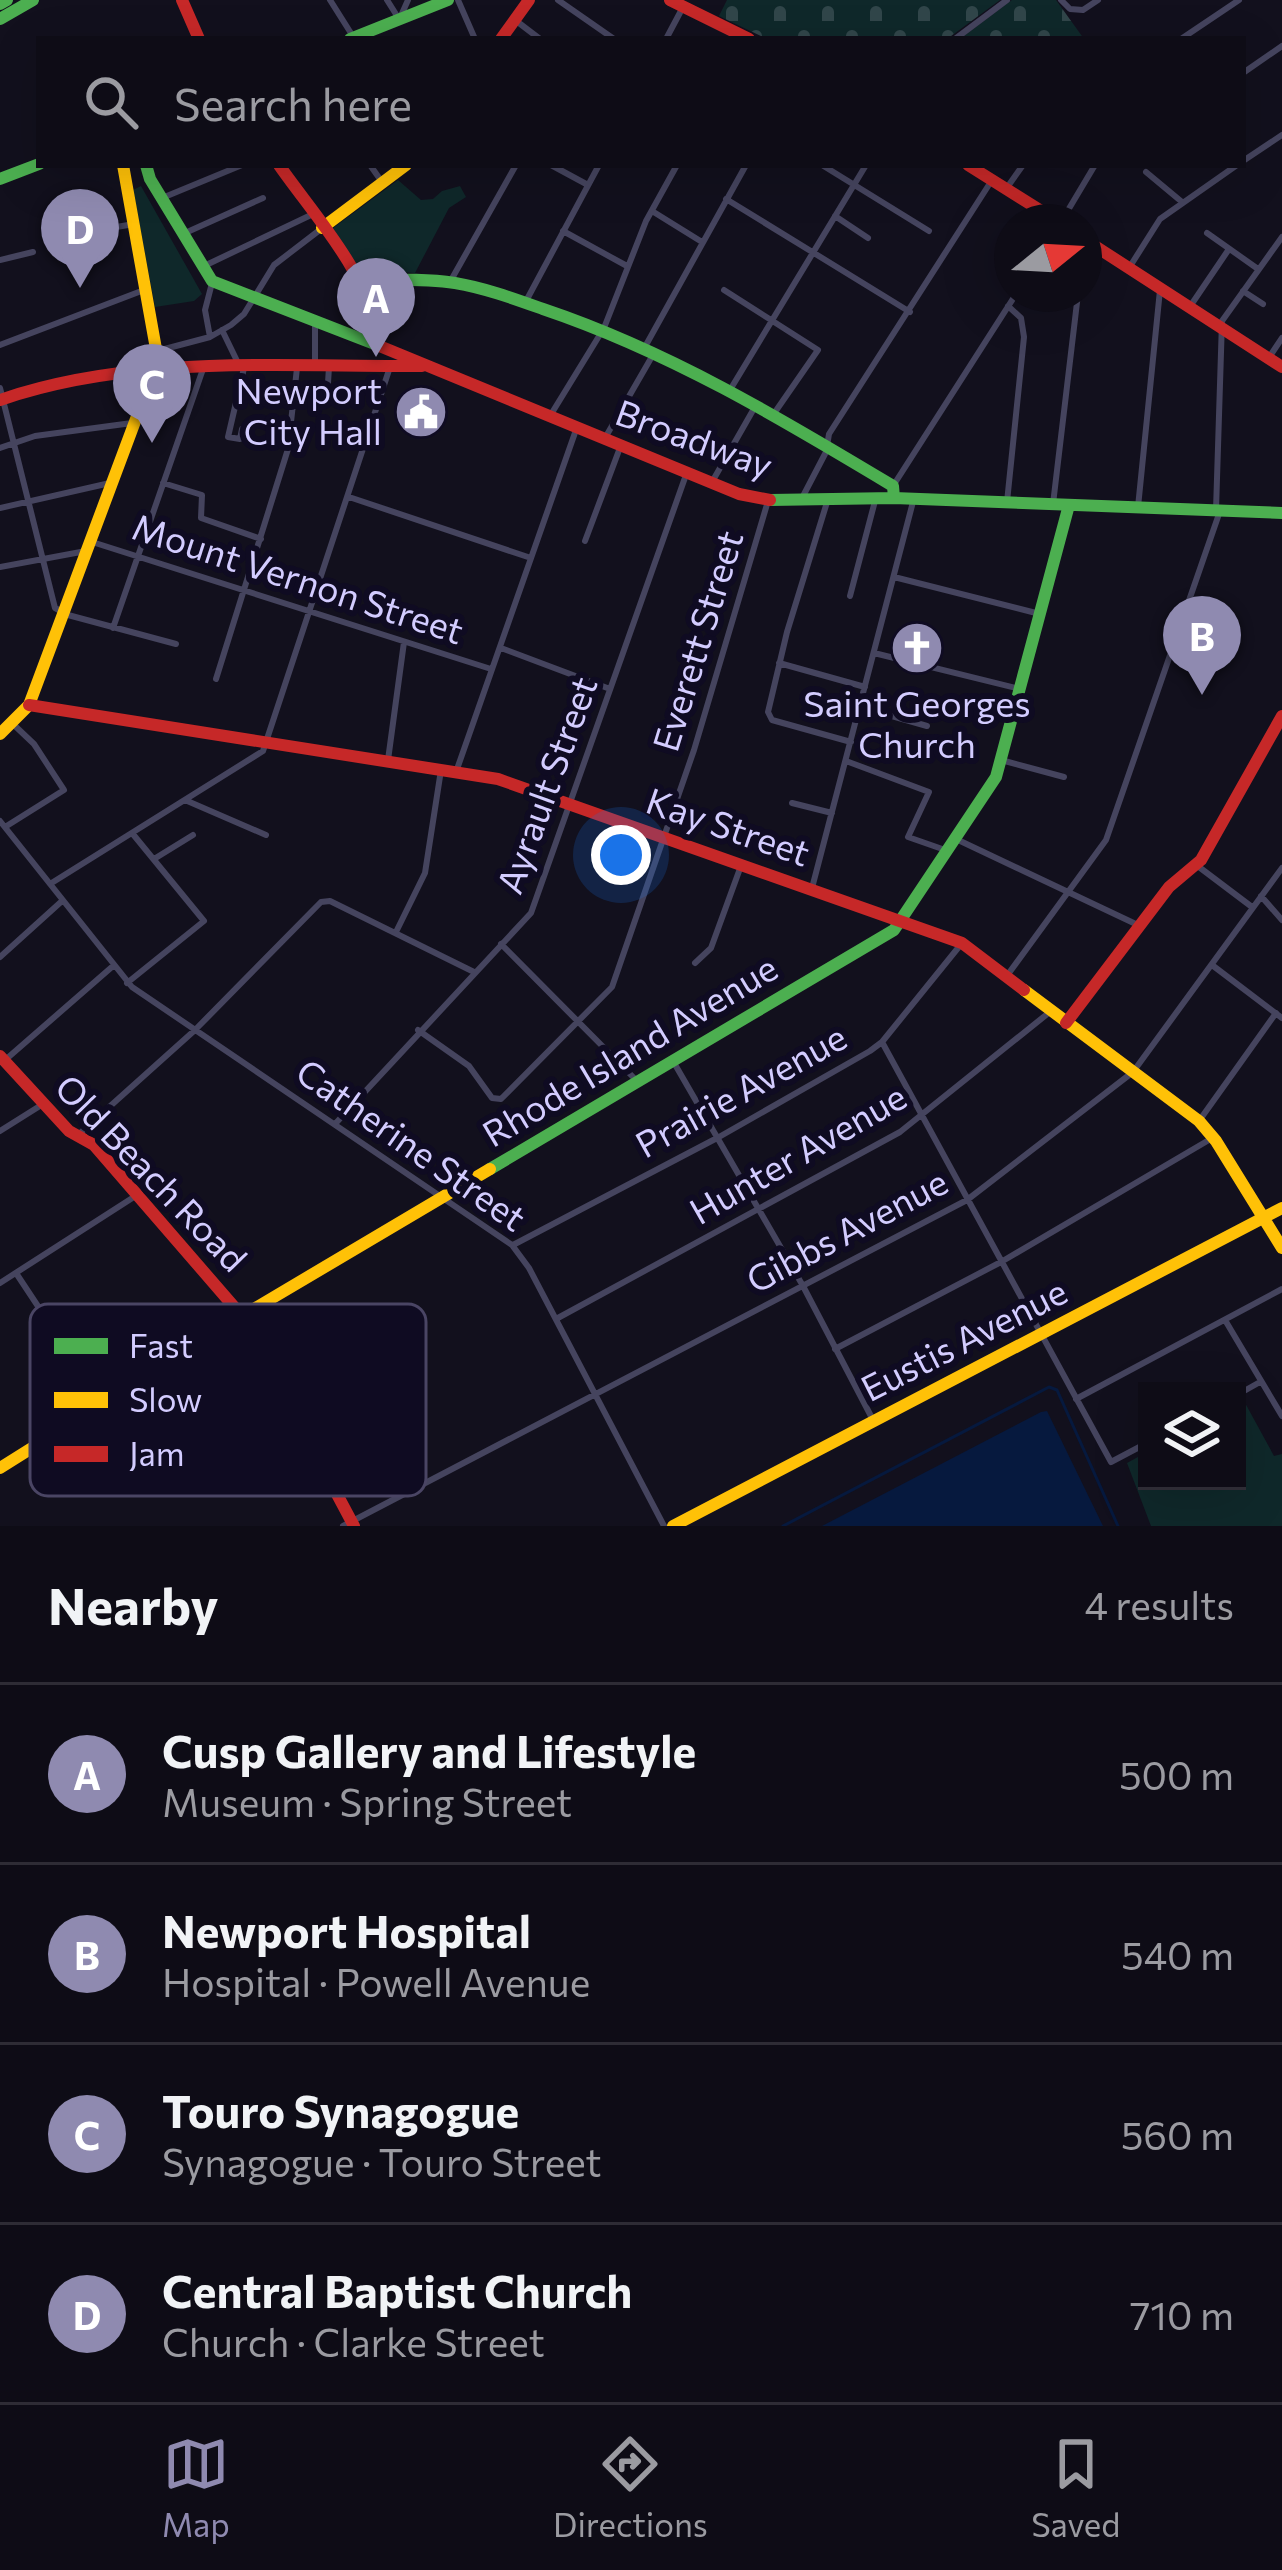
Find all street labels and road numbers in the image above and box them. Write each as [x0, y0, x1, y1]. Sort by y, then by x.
street label: Broadway [610, 388, 779, 486]
street label: Mount Vernon Street [128, 503, 470, 651]
street label: Everett Street [642, 525, 750, 756]
street label: Ayrault Street [486, 670, 605, 899]
street label: Kay Street [641, 777, 816, 874]
street label: Rhode Island Avenue [474, 944, 784, 1155]
street label: Prairie Avenue [627, 1013, 853, 1165]
street label: Catherine Street [289, 1048, 535, 1239]
street label: Old Beach Road [47, 1064, 257, 1279]
street label: Hunter Avenue [681, 1073, 913, 1232]
street label: Gibbs Avenue [738, 1158, 954, 1301]
street label: Eustis Avenue [853, 1268, 1073, 1409]

